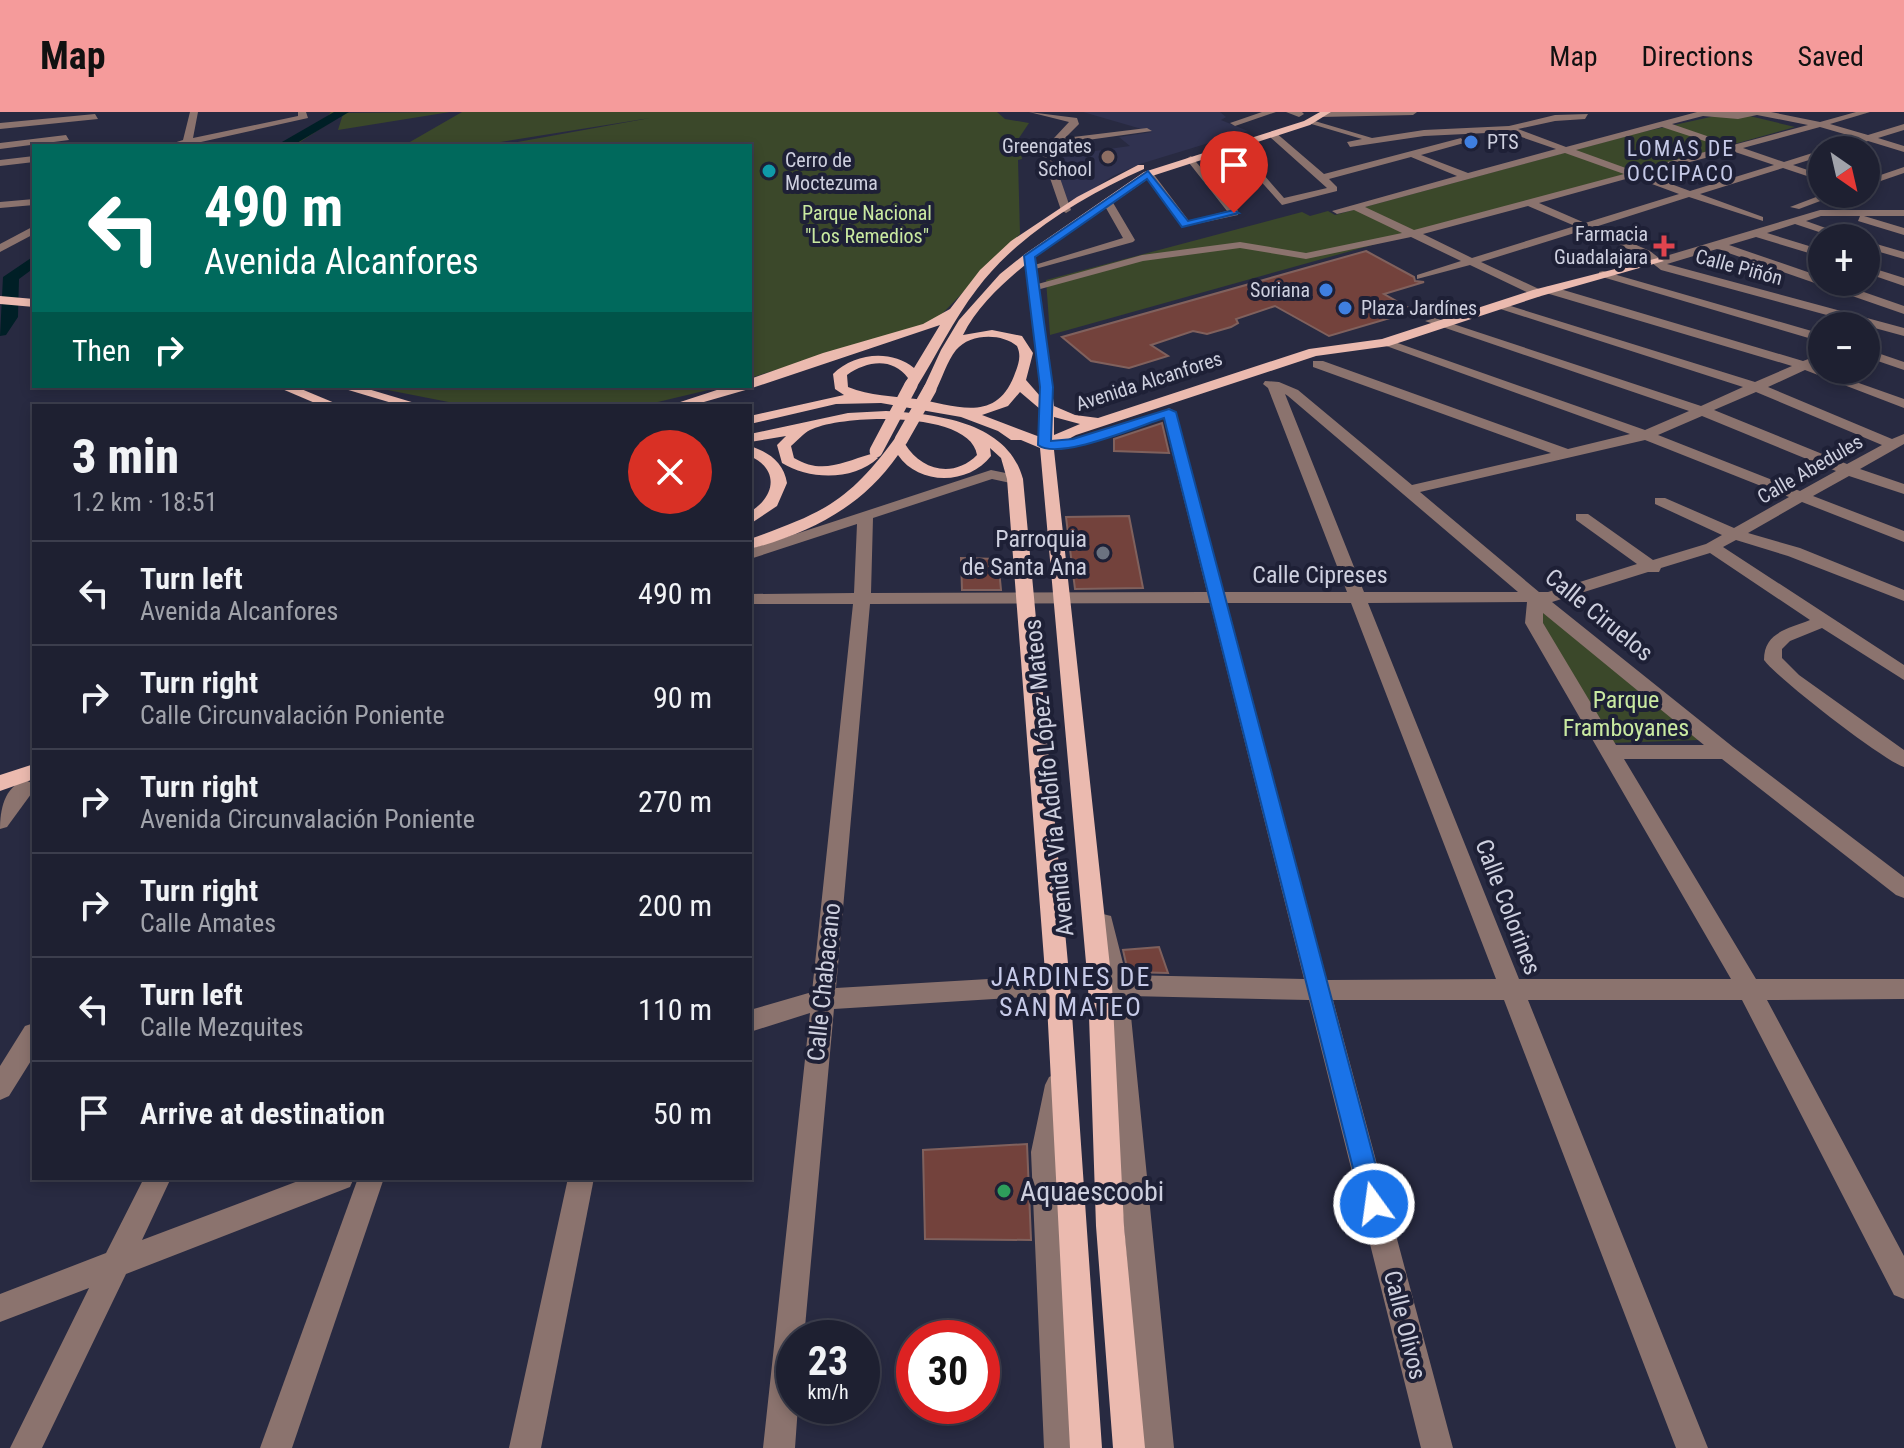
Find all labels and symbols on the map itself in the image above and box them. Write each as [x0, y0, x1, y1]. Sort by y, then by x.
place label: PTS [1487, 130, 1519, 154]
pin [1200, 131, 1268, 213]
marker: PTS [1462, 133, 1480, 151]
place label: Greengates School [1002, 134, 1092, 181]
district label: LOMAS DE OCCIPACO [1627, 136, 1735, 186]
north arrow [1808, 136, 1880, 208]
place label: Cerro de Moctezuma [785, 148, 878, 195]
marker: Greengates School [1099, 148, 1117, 166]
marker: Cerro de Moctezuma [760, 162, 778, 180]
park label: Parque Nacional "Los Remedios" [802, 201, 932, 248]
place label: Farmacia Guadalajara [1554, 222, 1648, 269]
marker: Farmacia Guadalajara [1655, 237, 1673, 255]
street label: Calle Piñón [1693, 244, 1785, 290]
place label: Soriana [1250, 278, 1310, 302]
marker: Soriana [1317, 281, 1335, 299]
place label: Plaza Jardínes [1361, 296, 1477, 320]
marker: Plaza Jardínes [1336, 299, 1354, 317]
street label: Avenida Alcanfores [1073, 346, 1225, 416]
street label: Calle Abedules [1753, 429, 1867, 509]
place label: Parroquia de Santa Ana [962, 525, 1087, 581]
marker: Parroquia de Santa Ana [1094, 544, 1112, 562]
street label: Calle Cipreses [1252, 561, 1388, 589]
street label: Calle Ciruelos [1539, 563, 1659, 667]
street label: Avenida Via Adolfo López Mateos [1018, 618, 1080, 938]
park label: Parque Framboyanes [1563, 686, 1689, 742]
street label: Calle Colorines [1469, 835, 1547, 979]
street label: Calle Chabacano [802, 901, 846, 1063]
district label: JARDINES DE SAN MATEO [991, 962, 1151, 1022]
position arrow [1332, 1162, 1416, 1246]
place label: Aquaescoobi [1020, 1175, 1164, 1208]
marker: Aquaescoobi [995, 1182, 1013, 1200]
street label: Calle Olivos [1378, 1268, 1432, 1382]
speed limit sign: 30 [896, 1320, 1000, 1424]

